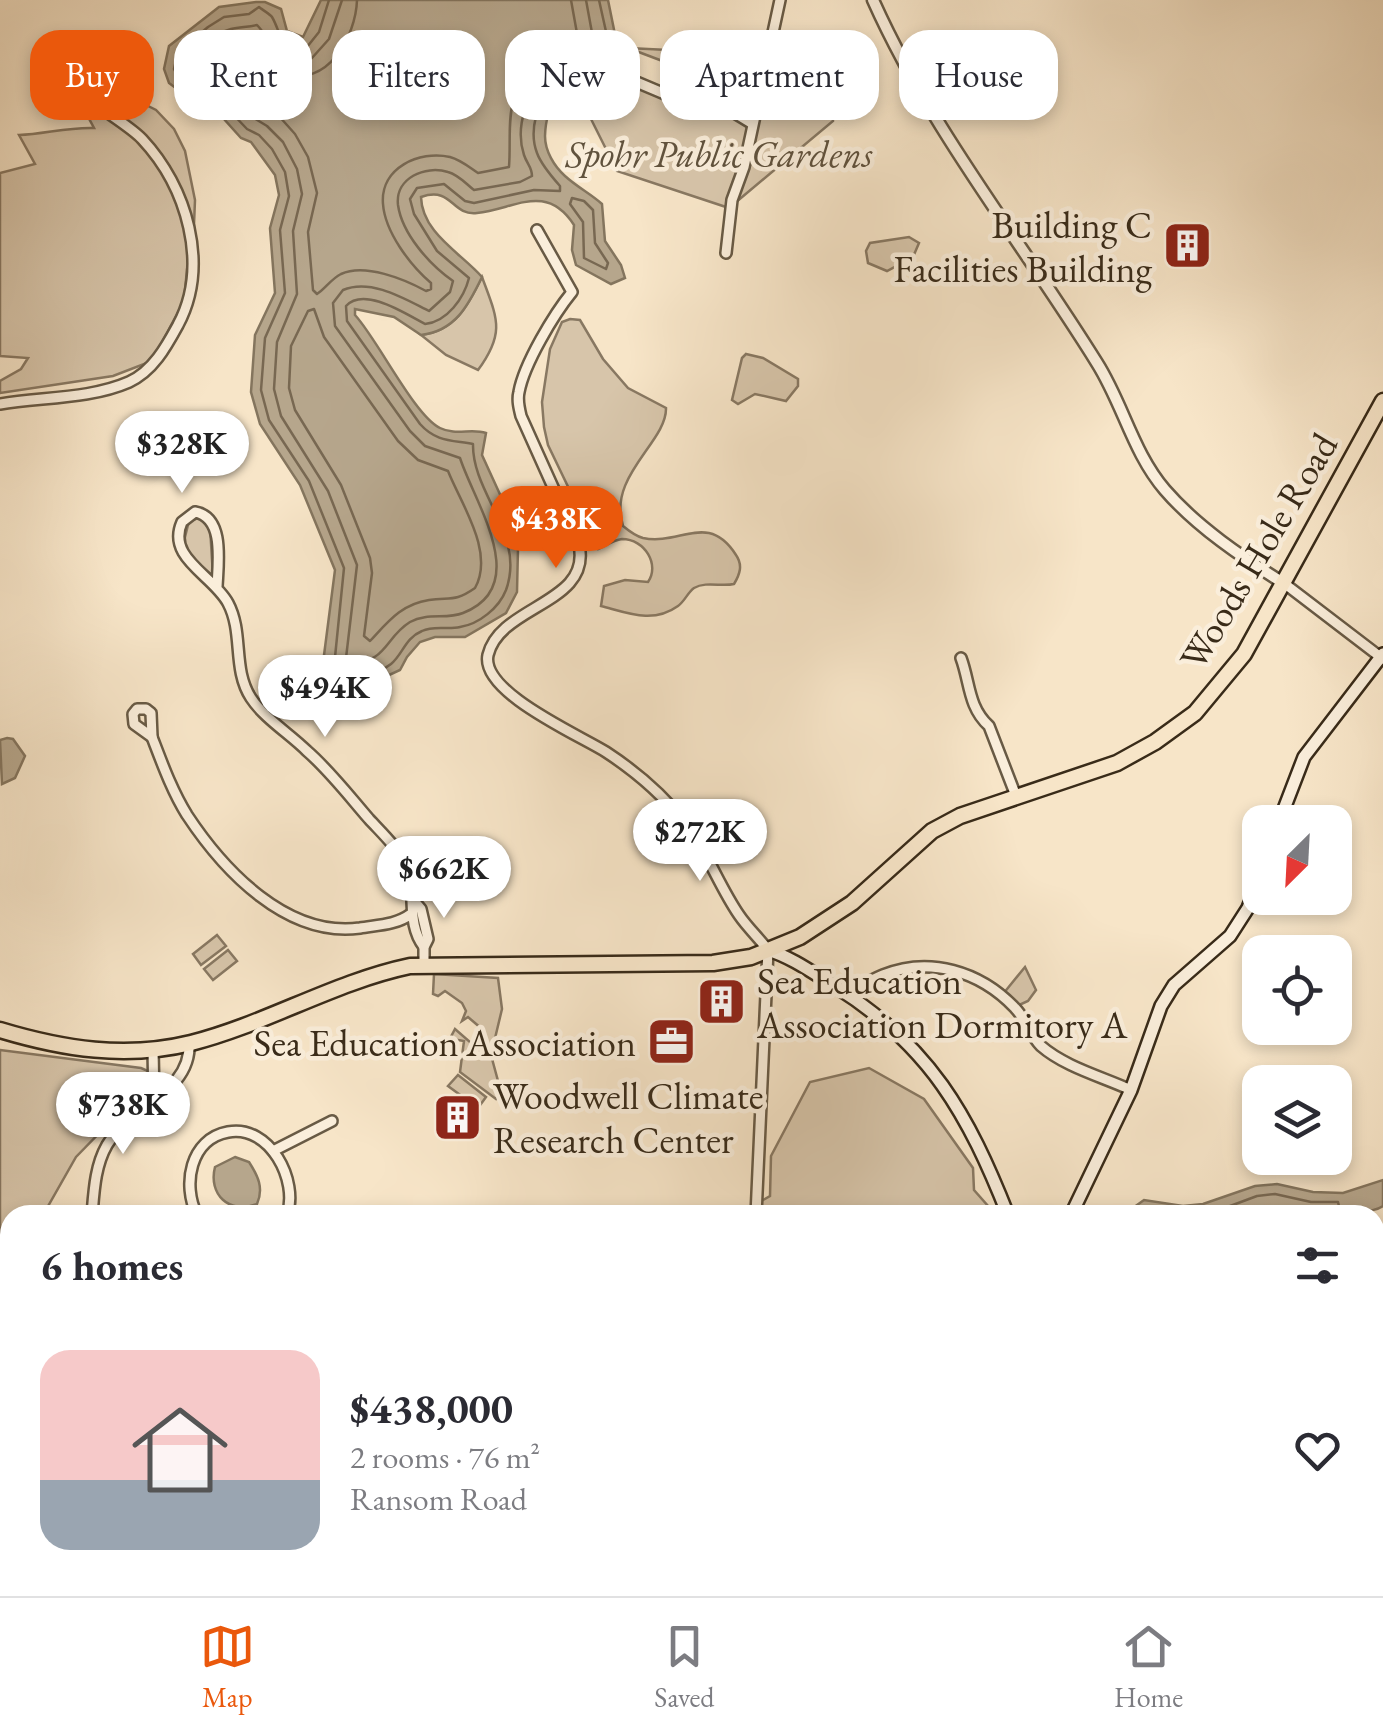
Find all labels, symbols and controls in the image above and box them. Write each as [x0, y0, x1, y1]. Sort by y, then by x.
chip: Buy [30, 30, 154, 120]
chip: Rent [174, 30, 312, 120]
chip: Filters [332, 30, 485, 120]
chip: New [505, 30, 640, 120]
chip: Apartment [660, 30, 879, 120]
chip: House [899, 30, 1058, 120]
park label: Spohr Public Gardens [564, 129, 873, 178]
place label: Building C Facilities Building [893, 200, 1152, 293]
building icon: Building C Facilities Building [1161, 220, 1213, 272]
pin: $328K [112, 411, 252, 496]
text: $328K [137, 422, 227, 464]
street label: Woods Hole Road [1168, 423, 1348, 678]
pin: $438K [486, 486, 626, 571]
text: $438K [511, 497, 601, 539]
pin: $494K [255, 655, 395, 740]
text: $494K [280, 666, 370, 708]
pin: $272K [630, 799, 770, 884]
north arrow [1242, 805, 1352, 915]
map controls [1242, 805, 1352, 1175]
text: $272K [655, 810, 745, 852]
pin: $662K [374, 836, 514, 921]
text: $662K [399, 847, 489, 889]
button: locate [1242, 935, 1352, 1045]
place label: Sea Education Association Dormitory A [756, 956, 1128, 1049]
building icon: Sea Education Association Dormitory A [696, 976, 748, 1028]
office icon: Sea Education Association [645, 1016, 697, 1068]
place label: Sea Education Association [254, 1018, 636, 1067]
button: layers [1242, 1065, 1352, 1175]
place label: Woodwell Climate Research Center [493, 1071, 764, 1164]
pin: $738K [53, 1072, 193, 1157]
text: $738K [78, 1083, 168, 1125]
building icon: Woodwell Climate Research Center [432, 1091, 484, 1143]
text: 6 homes [40, 1238, 183, 1293]
icon: filters [1290, 1238, 1345, 1293]
text: $438,000 [350, 1381, 513, 1436]
icon: home [120, 1390, 240, 1510]
icon: heart [1290, 1423, 1345, 1478]
text: 2 rooms · 76 m² [350, 1436, 540, 1478]
text: Ransom Road [350, 1478, 527, 1520]
tab: Map [200, 1619, 255, 1715]
tab: Saved [654, 1619, 714, 1715]
tab: Home [1114, 1619, 1183, 1715]

